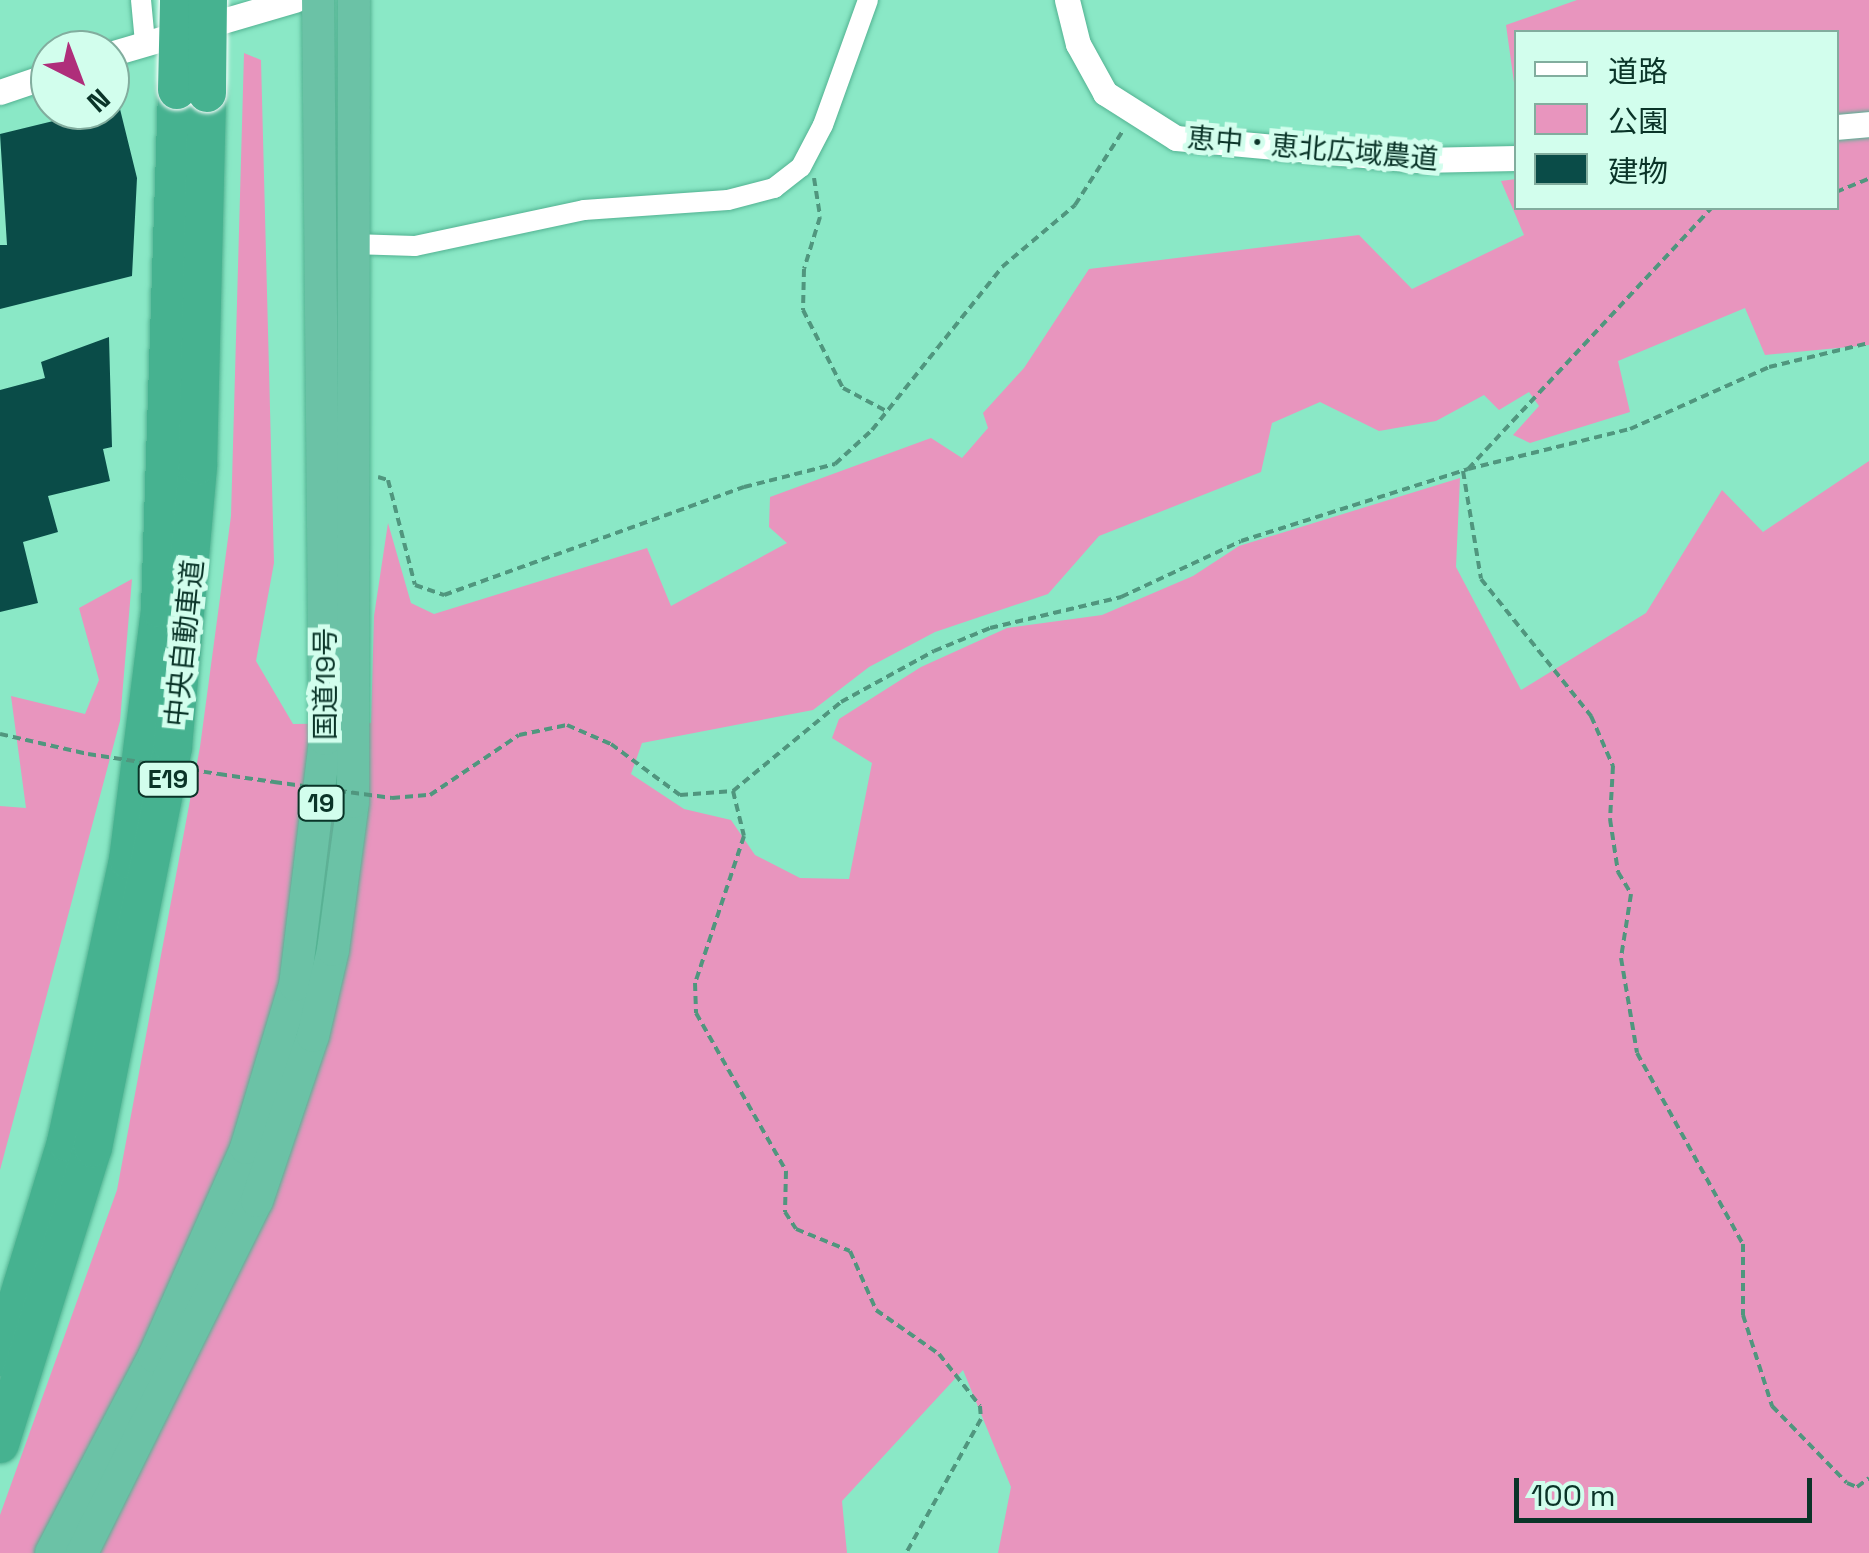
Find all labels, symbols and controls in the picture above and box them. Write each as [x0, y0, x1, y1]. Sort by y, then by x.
north arrow [30, 30, 130, 130]
legend [1514, 30, 1839, 210]
text: 道路 [1608, 52, 1668, 91]
text: N [80, 81, 118, 120]
text: 公園 [1608, 102, 1668, 141]
street label: 恵中・恵北広域農道 [1186, 120, 1440, 176]
text: 建物 [1608, 152, 1668, 191]
street label: 中央自動車道 [159, 558, 209, 728]
street label: 国道19号 [308, 628, 342, 740]
road number: E19 [136, 759, 200, 799]
road number: 19 [296, 783, 346, 823]
scale bar [1519, 1458, 1816, 1520]
text: 100 m [1531, 1476, 1616, 1515]

